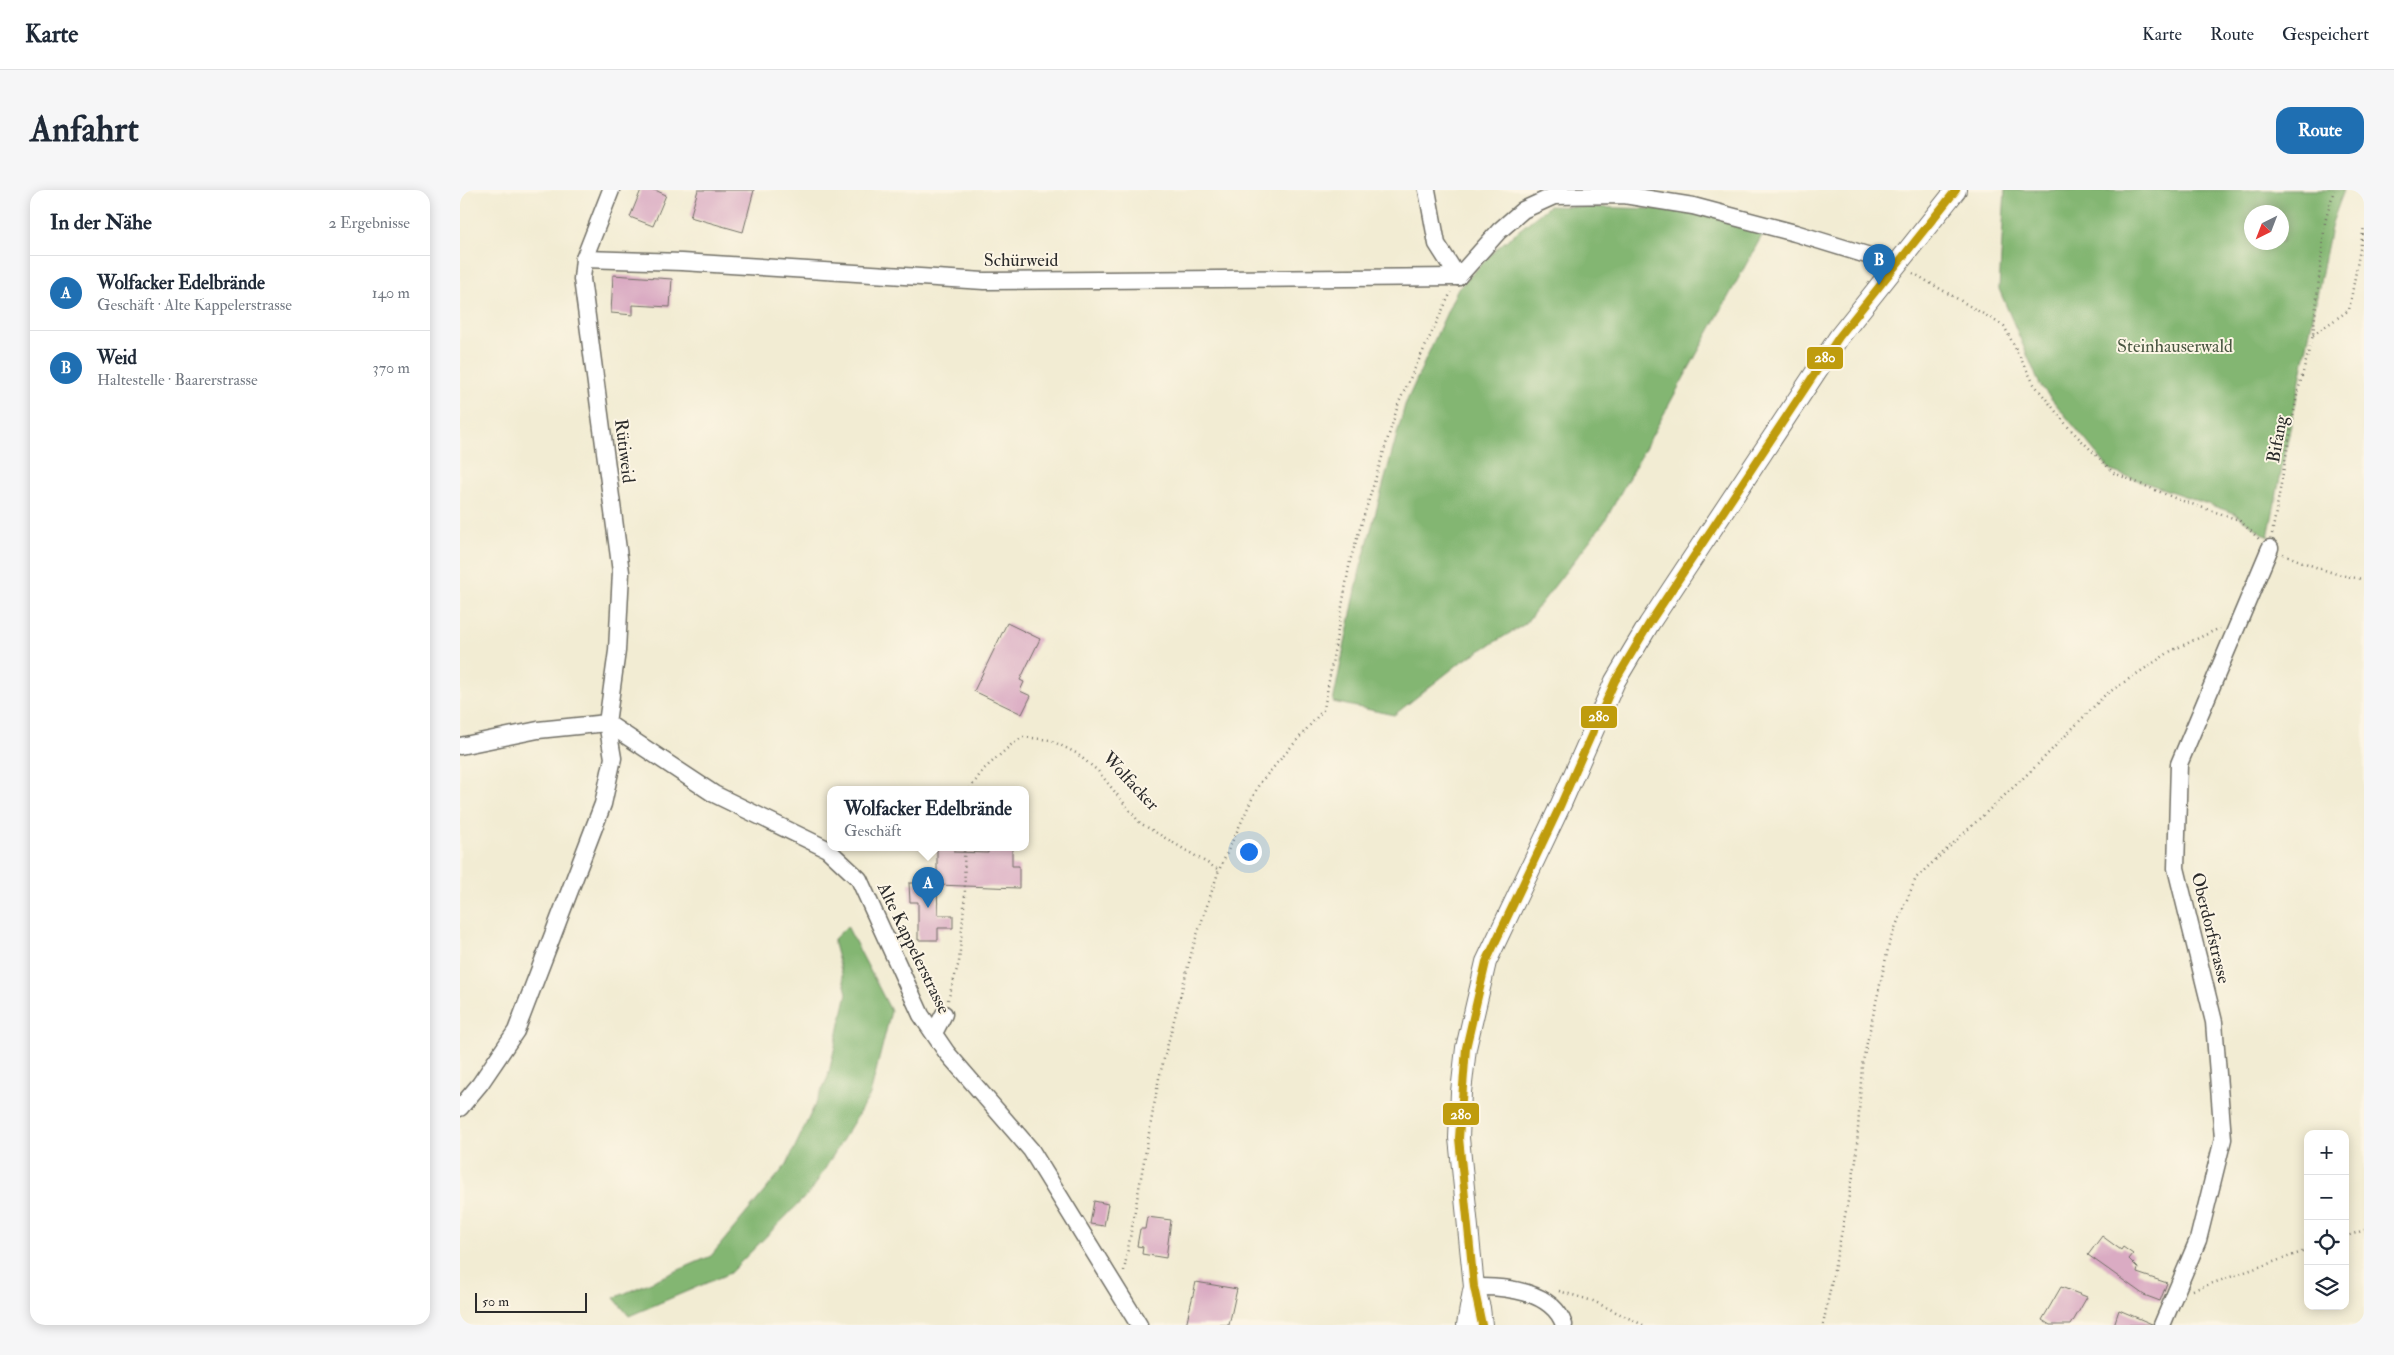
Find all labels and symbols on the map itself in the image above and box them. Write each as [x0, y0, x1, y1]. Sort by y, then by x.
north arrow [2244, 205, 2289, 250]
pin: B [1863, 244, 1895, 285]
street label: Schürweid [984, 249, 1058, 272]
park label: Steinhauserwald [2117, 335, 2233, 358]
line badge: 280 [1806, 346, 1844, 370]
text: 280 [1815, 349, 1835, 366]
street label: Bifang [2262, 412, 2293, 465]
street label: Rütiweid [609, 418, 640, 485]
line badge: 280 [1580, 705, 1618, 729]
text: 280 [1589, 708, 1609, 725]
street label: Wolfacker [1097, 746, 1164, 816]
your location [1236, 839, 1262, 865]
pin: A [912, 867, 944, 908]
street label: Oberdorfstrasse [2186, 870, 2236, 987]
street label: Alte Kappelerstrasse [873, 879, 955, 1017]
line badge: 280 [1442, 1102, 1480, 1126]
text: 280 [1451, 1106, 1471, 1123]
scale bar [475, 1290, 588, 1313]

